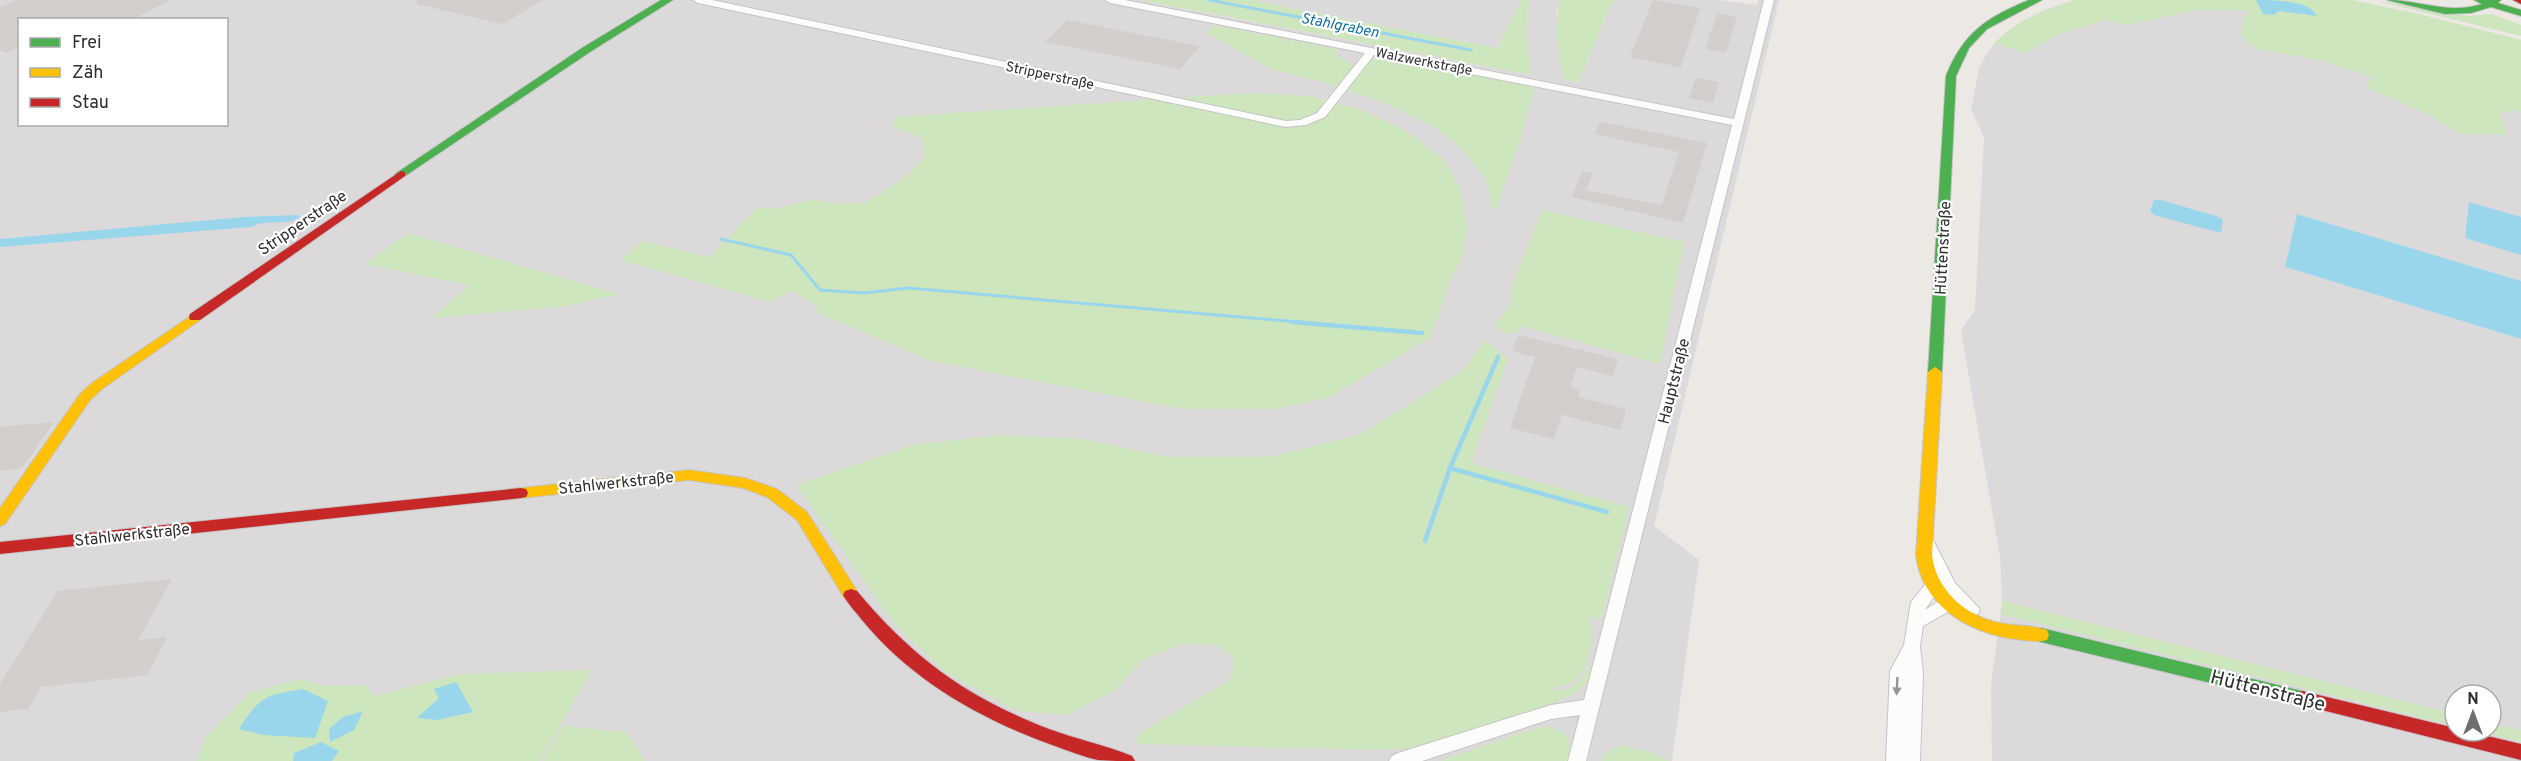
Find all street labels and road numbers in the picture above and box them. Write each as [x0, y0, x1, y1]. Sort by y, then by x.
street label: Walzwerkstraße [1374, 45, 1474, 80]
street label: Stripperstraße [1004, 59, 1095, 94]
street label: Stripperstraße [255, 187, 351, 261]
street label: Hüttenstraße [1932, 201, 1956, 296]
street label: Hauptstraße [1655, 337, 1695, 426]
street label: Stahlwerkstraße [558, 468, 675, 500]
street label: Stahlwerkstraße [74, 520, 191, 552]
street label: Hüttenstraße [2207, 665, 2328, 719]

